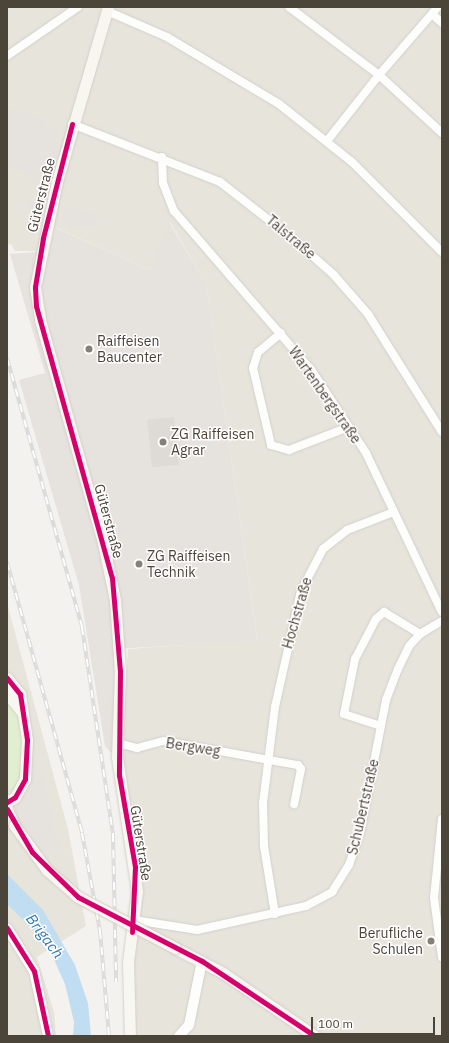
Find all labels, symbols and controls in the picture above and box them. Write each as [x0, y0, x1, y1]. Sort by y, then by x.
street label: Güterstraße [24, 156, 58, 234]
street label: Talstraße [263, 212, 319, 262]
place label: Raiffeisen Baucenter [97, 333, 162, 366]
street label: Wartenbergstraße [285, 343, 365, 447]
marker: Raiffeisen Baucenter [84, 344, 94, 354]
place label: ZG Raiffeisen Agrar [171, 426, 254, 458]
marker: ZG Raiffeisen Agrar [158, 437, 168, 447]
street label: Güterstraße [91, 482, 127, 560]
place label: ZG Raiffeisen Technik [147, 548, 230, 580]
marker: ZG Raiffeisen Technik [134, 559, 144, 569]
street label: Hochstraße [279, 575, 315, 651]
street label: Bergweg [165, 734, 221, 760]
street label: Schubertstraße [344, 757, 382, 857]
street label: Güterstraße [127, 804, 155, 882]
water label: Brigach [22, 910, 68, 962]
place label: Berufliche Schulen [359, 925, 423, 958]
marker: Berufliche Schulen [426, 936, 436, 946]
scale bar [313, 1009, 437, 1035]
text: 100 m [318, 1016, 353, 1031]

